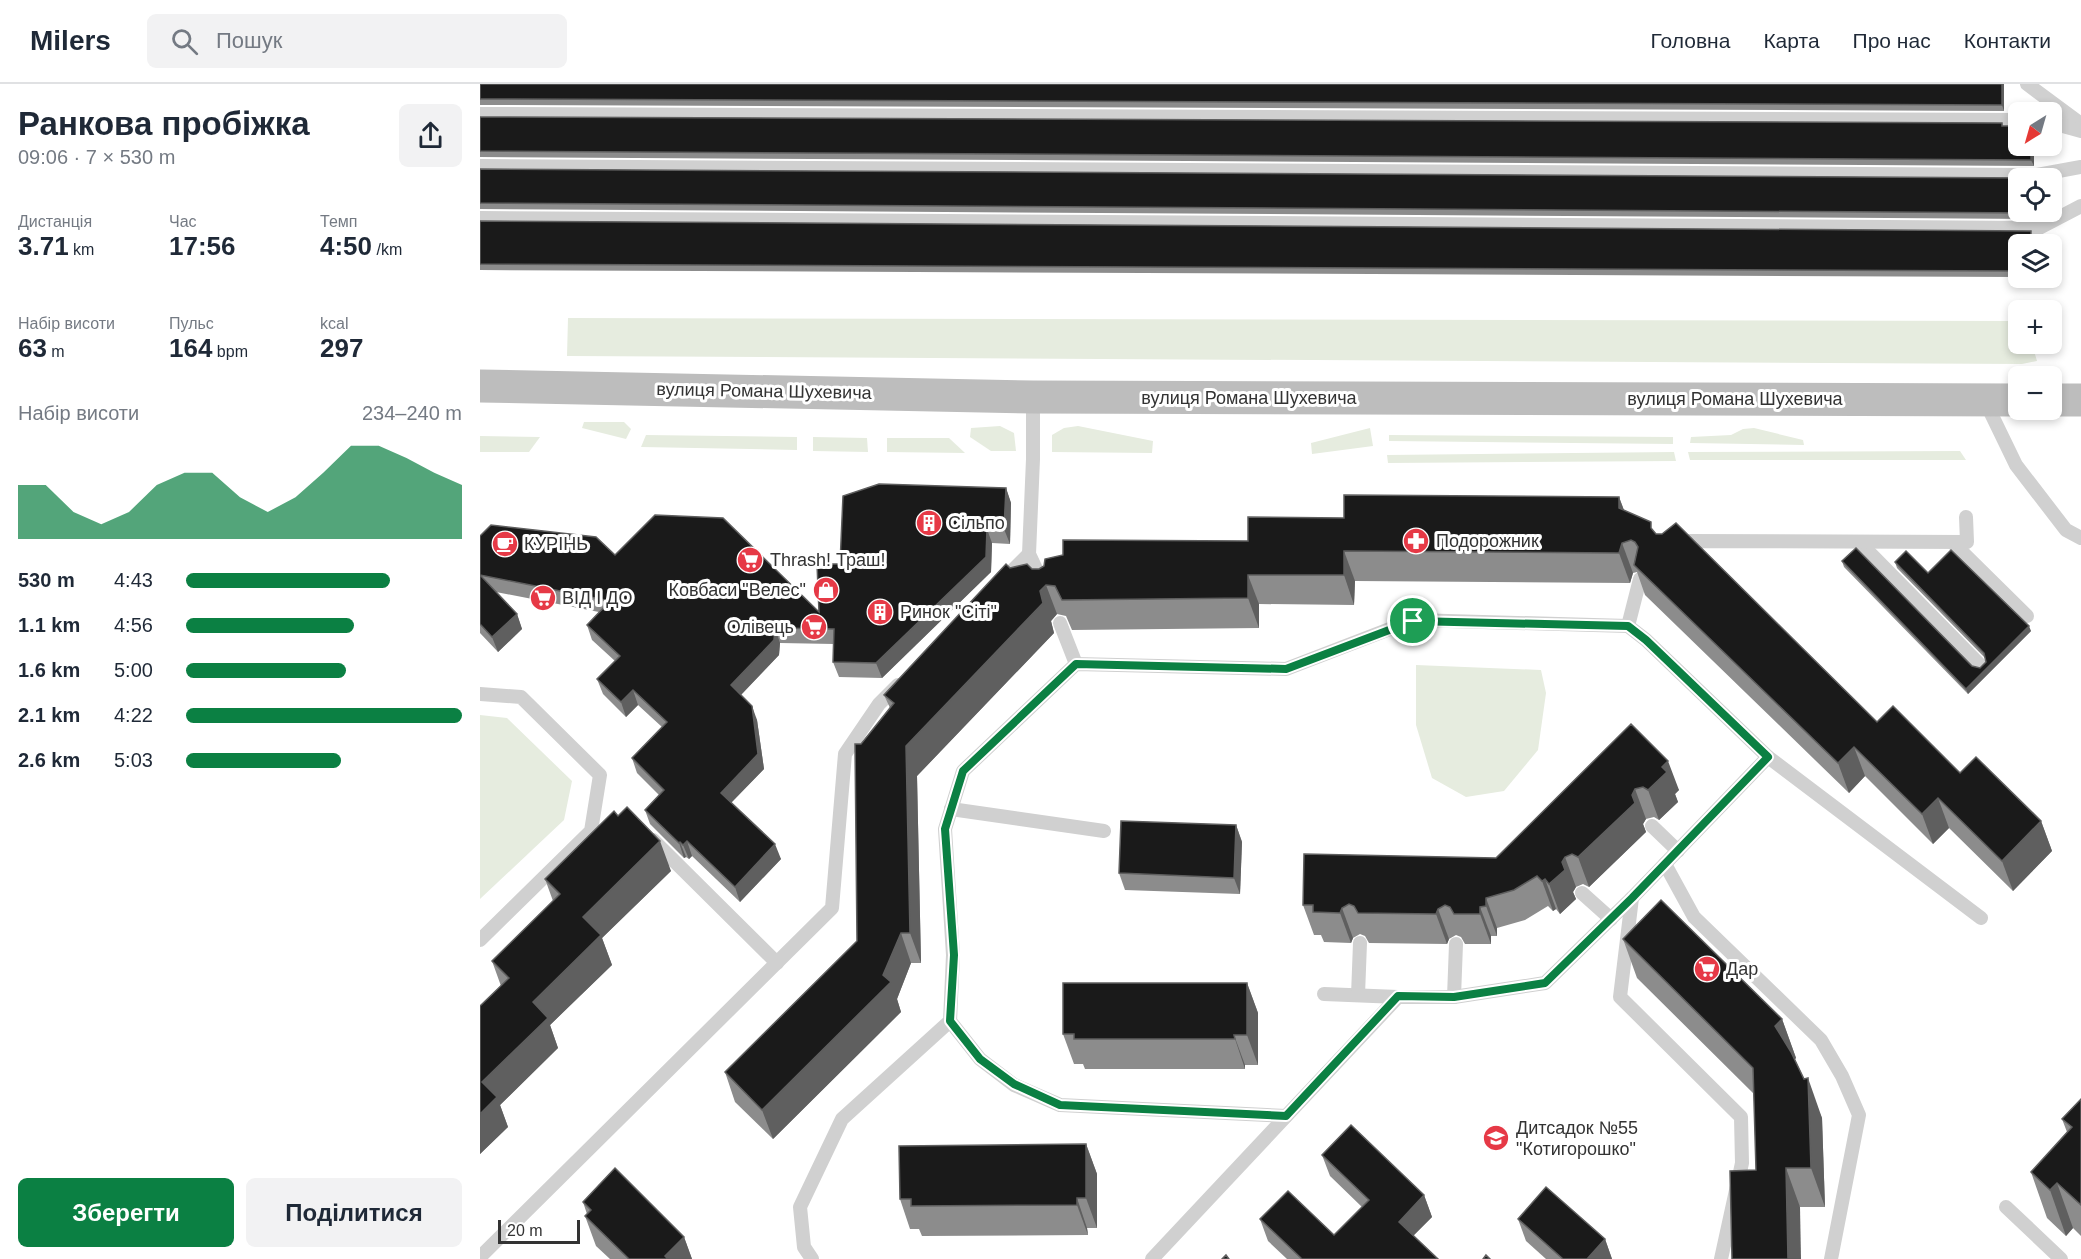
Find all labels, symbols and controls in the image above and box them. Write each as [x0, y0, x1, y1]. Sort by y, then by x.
search box [147, 14, 567, 68]
text: Milers [30, 25, 111, 56]
icon: search [168, 25, 201, 58]
text: Пошук [216, 28, 282, 53]
text: Головна [1651, 29, 1730, 52]
text: Карта [1763, 29, 1820, 52]
text: Про нас [1853, 29, 1931, 52]
text: Контакти [1964, 29, 2051, 52]
north arrow [2008, 102, 2062, 156]
map controls [2008, 102, 2062, 420]
button: share [399, 104, 462, 167]
text: Ранкова пробіжка [18, 105, 310, 142]
text: 09:06 · 7 × 530 m [18, 146, 175, 168]
button: locate [2008, 168, 2062, 222]
text: Дистанція [18, 213, 92, 230]
text: Час [169, 213, 197, 230]
text: Темп [320, 213, 357, 230]
text: 3.71 [18, 231, 69, 261]
text: 17:56 [169, 231, 236, 261]
text: 4:50 [320, 231, 372, 261]
button: layers [2008, 234, 2062, 288]
text: km [69, 241, 94, 258]
text: /km [372, 241, 402, 258]
button: + [2008, 300, 2062, 354]
text: Набір висоти [18, 315, 115, 332]
text: Пульс [169, 315, 214, 332]
text: kcal [320, 315, 348, 332]
text: 63 [18, 333, 47, 363]
text: 164 [169, 333, 212, 363]
text: 297 [320, 333, 363, 363]
text: m [47, 343, 65, 360]
text: bpm [212, 343, 248, 360]
button: − [2008, 366, 2062, 420]
street label: вулиця Романа Шухевича [656, 379, 873, 403]
street label: вулиця Романа Шухевича [1141, 388, 1358, 408]
street label: вулиця Романа Шухевича [1627, 389, 1844, 409]
text: Набір висоти [18, 402, 139, 424]
text: 234–240 m [362, 402, 462, 424]
building icon: Сільпо [914, 508, 944, 538]
place label: Сільпо [948, 513, 1005, 533]
pharmacy icon: Подорожник [1401, 526, 1431, 556]
cafe icon: КУРІНЬ [490, 529, 520, 559]
place label: Подорожник [1436, 531, 1539, 551]
place label: КУРІНЬ [524, 534, 588, 554]
supermarket icon: Thrash! Траш! [735, 545, 765, 575]
place label: Thrash! Траш! [770, 550, 885, 570]
text: 530 m [18, 569, 75, 591]
text: 4:43 [114, 569, 153, 591]
shop icon: Ковбаси "Велес" [811, 575, 841, 605]
place label: Ковбаси "Велес" [668, 580, 806, 600]
supermarket icon: ВІД І ДО [528, 583, 558, 613]
place label: ВІД І ДО [562, 588, 632, 608]
pin [1387, 595, 1438, 646]
building icon: Ринок "Сіті" [865, 597, 895, 627]
place label: Ринок "Сіті" [900, 602, 997, 622]
icon: arrive [1396, 604, 1429, 637]
supermarket icon: Олівець [799, 612, 829, 642]
text: 1.1 km [18, 614, 80, 636]
text: 4:56 [114, 614, 153, 636]
place label: Олівець [727, 617, 794, 637]
text: 1.6 km [18, 659, 80, 681]
text: 5:00 [114, 659, 153, 681]
text: 2.1 km [18, 704, 80, 726]
text: 4:22 [114, 704, 153, 726]
text: 2.6 km [18, 749, 80, 771]
text: 5:03 [114, 749, 153, 771]
supermarket icon: Дар [1692, 954, 1722, 984]
place label: Дар [1726, 959, 1758, 979]
place label: Дитсадок №55 "Котигорошко" [1516, 1118, 1638, 1159]
school or university icon: Дитсадок №55 "Котигорошко" [1481, 1123, 1511, 1153]
button: Зберегти [18, 1178, 234, 1247]
button: Поділитися [246, 1178, 462, 1247]
scale bar [498, 1217, 580, 1244]
text: 20 m [507, 1222, 543, 1239]

